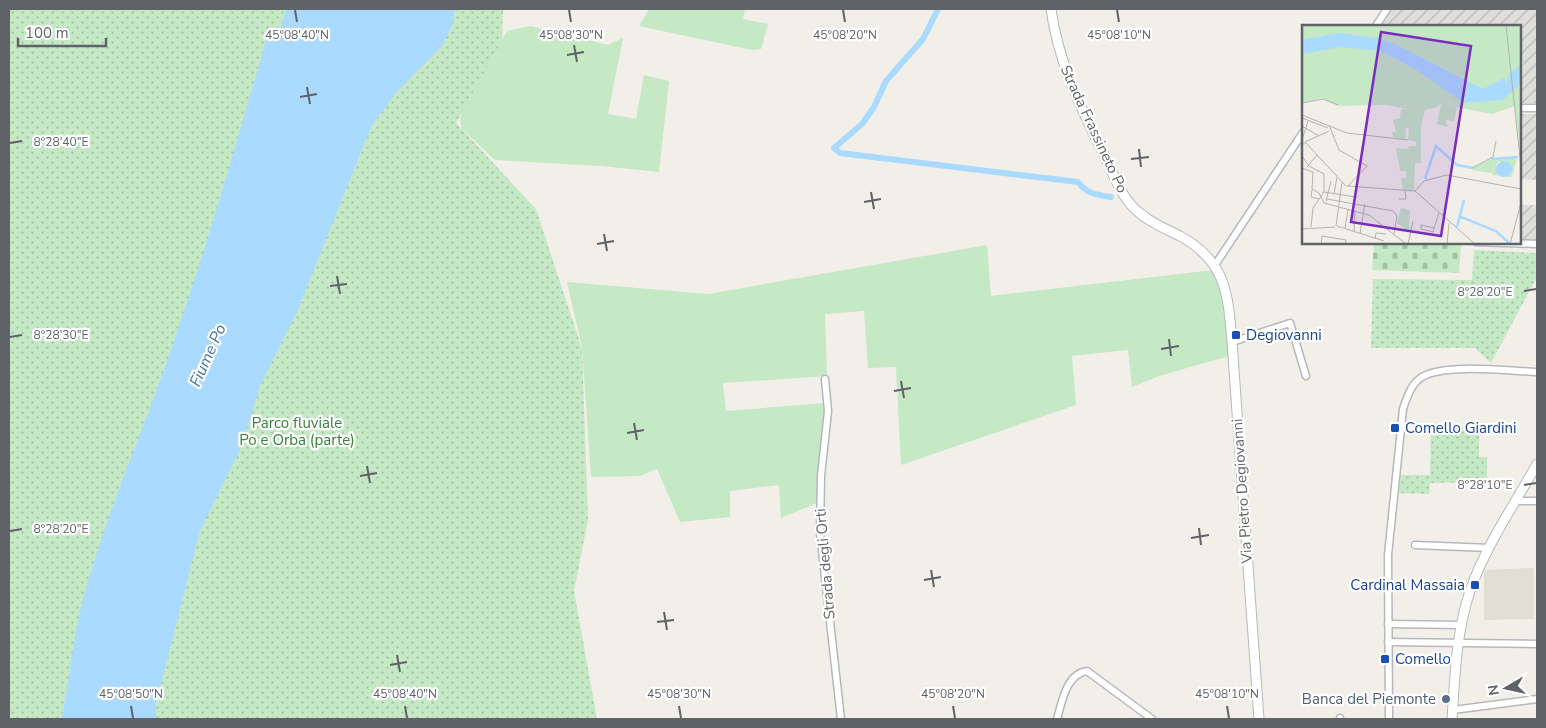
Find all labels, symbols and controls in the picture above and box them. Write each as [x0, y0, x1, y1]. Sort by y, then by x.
scale bar [18, 15, 105, 47]
text: 100 m [25, 23, 69, 43]
inset map [1302, 25, 1521, 244]
text: 45°08'40"N [265, 27, 329, 43]
text: 45°08'30"N [539, 27, 603, 43]
text: 45°08'20"N [813, 27, 877, 43]
text: 45°08'10"N [1087, 27, 1151, 43]
street label: Strada Frassineto Po [1056, 62, 1132, 196]
text: 8°28'40"E [34, 134, 88, 150]
text: 8°28'20"E [1458, 284, 1512, 300]
water label: Fiume Po [184, 320, 232, 390]
place label: Degiovanni [1246, 325, 1322, 345]
text: 8°28'30"E [34, 327, 88, 343]
marker: Degiovanni [1230, 329, 1242, 341]
park label: Parco fluviale Po e Orba (parte) [239, 413, 355, 450]
street label: Via Pietro Degiovanni [1227, 418, 1257, 565]
place label: Comello Giardini [1405, 418, 1517, 438]
marker: Comello Giardini [1389, 422, 1401, 434]
text: 8°28'10"E [1458, 477, 1512, 493]
street label: Strada degli Orti [810, 508, 840, 620]
text: 8°28'20"E [34, 521, 88, 537]
place label: Cardinal Massaia [1350, 575, 1465, 595]
marker: Cardinal Massaia [1469, 579, 1481, 591]
place label: Comello [1395, 649, 1451, 669]
marker: Comello [1379, 653, 1391, 665]
north arrow [1481, 663, 1531, 713]
text: N [1483, 683, 1504, 697]
text: 45°08'50"N [99, 686, 163, 702]
text: 45°08'40"N [373, 686, 437, 702]
text: 45°08'30"N [647, 686, 711, 702]
text: 45°08'20"N [921, 686, 985, 702]
text: 45°08'10"N [1195, 686, 1259, 702]
place label: Banca del Piemonte [1302, 689, 1436, 709]
marker: Banca del Piemonte [1440, 693, 1452, 705]

